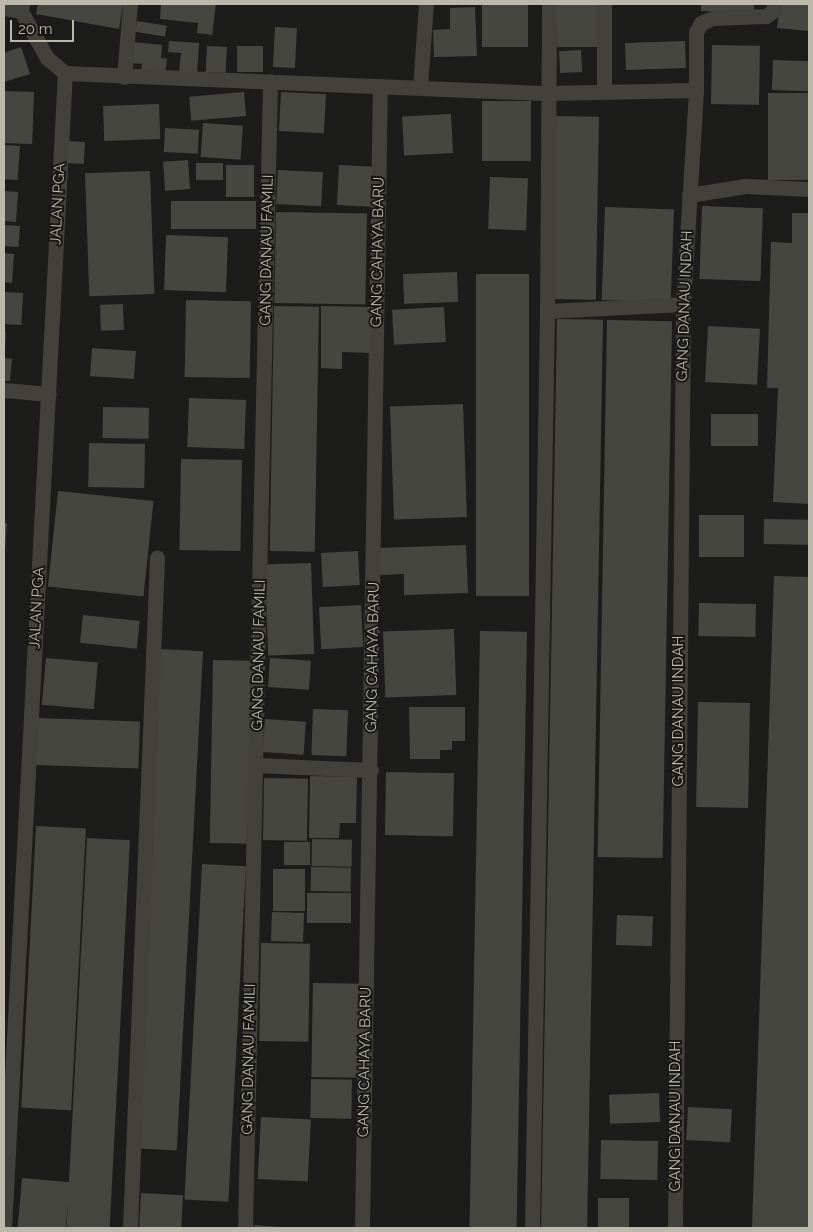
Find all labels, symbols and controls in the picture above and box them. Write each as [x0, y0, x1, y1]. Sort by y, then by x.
scale bar [12, 10, 76, 42]
text: 20 m [18, 20, 53, 38]
street label: JALAN PGA [47, 163, 69, 245]
street label: GANG DANAU FAMILI [257, 174, 277, 326]
street label: GANG CAHAYA BARU [368, 176, 388, 328]
street label: GANG DANAU INDAH [673, 230, 697, 382]
street label: JALAN PGA [26, 567, 48, 649]
street label: GANG DANAU FAMILI [249, 579, 269, 731]
street label: GANG CAHAYA BARU [363, 581, 383, 733]
street label: GANG DANAU INDAH [670, 636, 688, 786]
street label: GANG DANAU FAMILI [239, 983, 259, 1135]
street label: GANG CAHAYA BARU [355, 986, 375, 1138]
street label: GANG DANAU INDAH [667, 1041, 685, 1191]

